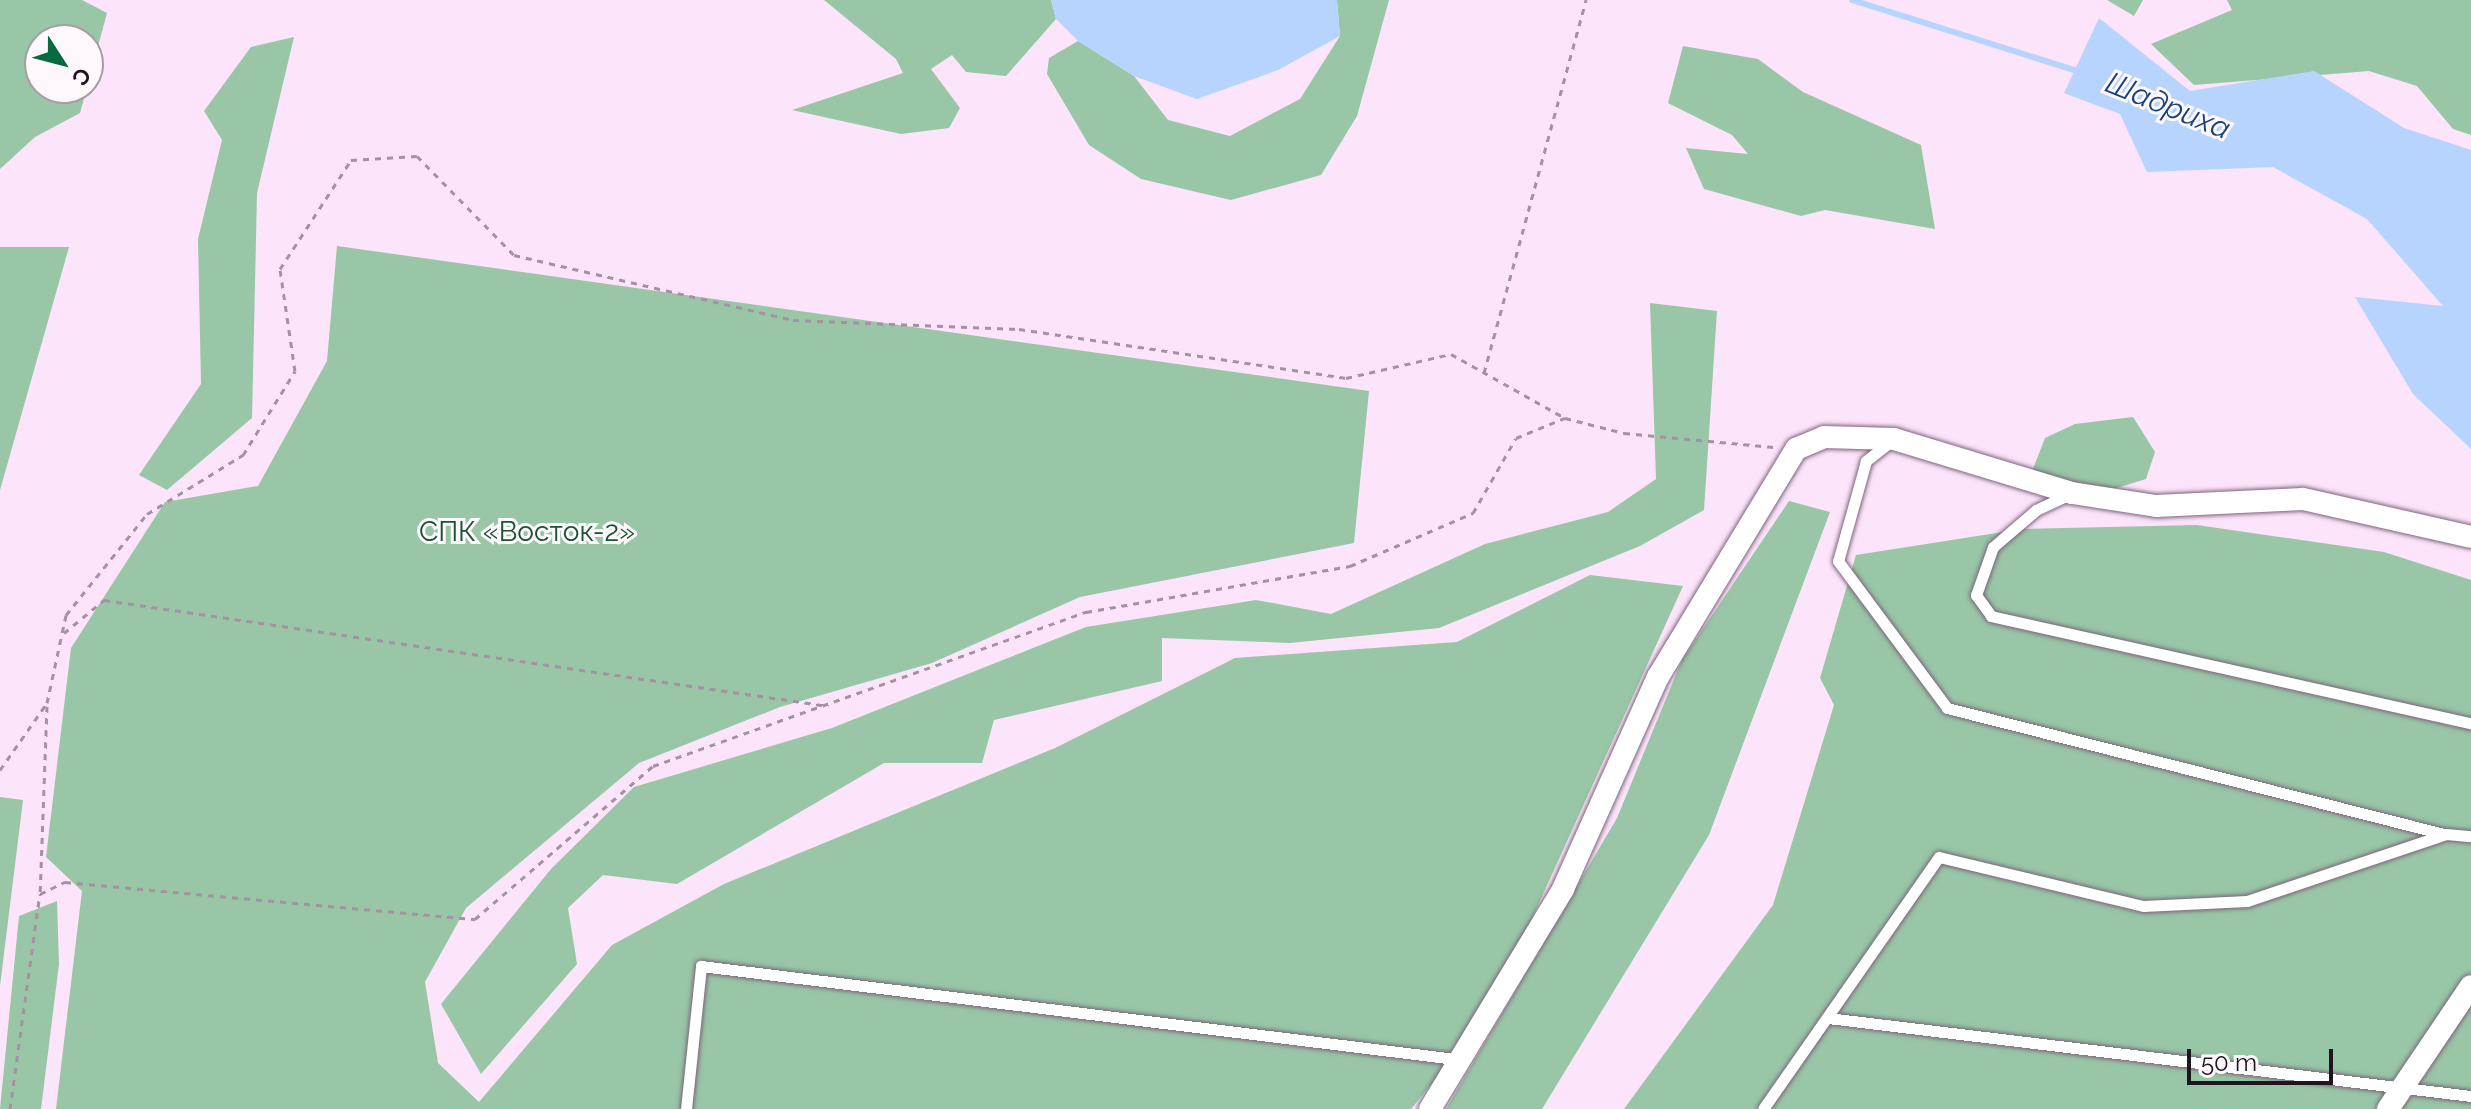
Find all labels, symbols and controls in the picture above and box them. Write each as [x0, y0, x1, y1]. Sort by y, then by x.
north arrow [24, 24, 104, 104]
text: С [67, 63, 97, 91]
water label: Шадриха [2100, 65, 2236, 147]
park label: СПК «Восток-2» [419, 515, 635, 549]
scale bar [2191, 1033, 2337, 1083]
text: 50 m [2201, 1048, 2257, 1077]

